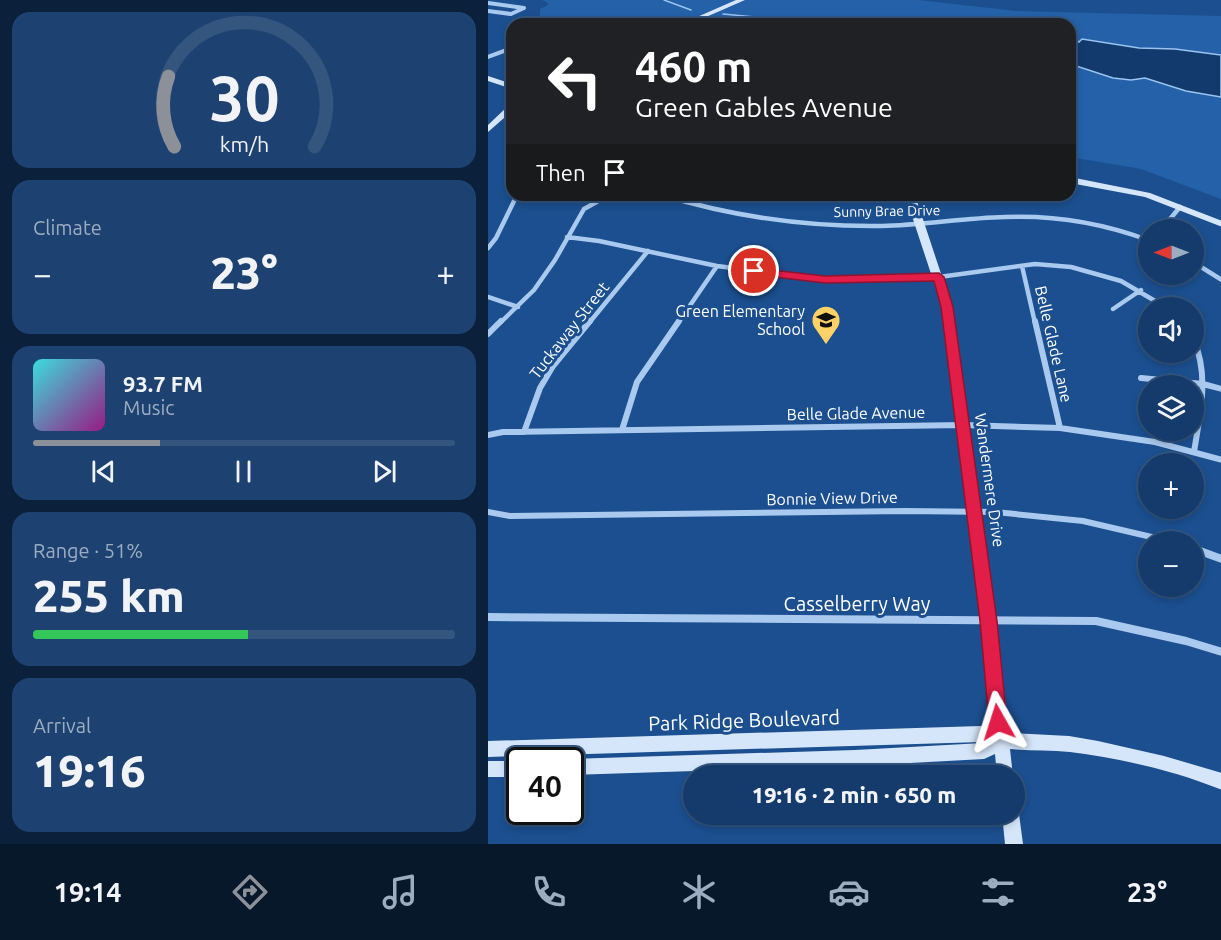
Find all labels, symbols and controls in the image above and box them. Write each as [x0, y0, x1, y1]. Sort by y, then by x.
icon: left [536, 42, 614, 120]
text: 460 m [635, 43, 752, 90]
text: 30 [209, 63, 279, 133]
text: Green Gables Avenue [635, 92, 893, 122]
text: km/h [219, 132, 269, 156]
icon: arrive [598, 156, 631, 189]
text: Then [536, 160, 586, 185]
street label: Sunny Brae Drive [834, 202, 940, 220]
text: Climate [33, 216, 102, 239]
north arrow [1138, 219, 1204, 285]
map controls [1138, 219, 1204, 597]
pin [728, 245, 779, 296]
text: 23° [210, 247, 278, 298]
icon: arrive [737, 254, 770, 287]
text: − [33, 255, 52, 292]
text: + [436, 255, 455, 292]
street label: Tuckaway Street [526, 277, 613, 382]
street label: Belle Glade Lane [1032, 284, 1076, 404]
button: sound [1138, 297, 1204, 363]
place label: Green Elementary School [675, 302, 805, 338]
school or university icon: Green Elementary School [810, 304, 842, 346]
text: 93.7 FM [123, 371, 203, 396]
button: layers [1138, 375, 1204, 441]
text: Music [123, 396, 175, 419]
street label: Belle Glade Avenue [787, 403, 925, 423]
street label: Wandermere Drive [972, 412, 1008, 548]
button: + [1138, 453, 1204, 519]
icon: previous [87, 455, 120, 488]
icon: pause [227, 455, 260, 488]
icon: next [368, 455, 401, 488]
street label: Bonnie View Drive [766, 488, 898, 508]
button: − [1138, 531, 1204, 597]
text: Range · 51% [33, 539, 143, 562]
text: 255 km [33, 570, 185, 621]
street label: Casselberry Way [784, 592, 931, 615]
position arrow [966, 690, 1030, 754]
street label: Park Ridge Boulevard [648, 705, 840, 735]
text: Arrival [33, 714, 91, 737]
text: 19:16 [33, 745, 146, 796]
speed limit sign: 40 [506, 747, 584, 825]
text: 19:16 · 2 min · 650 m [752, 782, 956, 807]
icon: directions [229, 871, 271, 913]
icon: music [379, 871, 421, 913]
icon: phone [528, 871, 570, 913]
icon: climate [678, 871, 720, 913]
icon: car [828, 871, 870, 913]
icon: filters [977, 871, 1019, 913]
text: 19:14 [54, 877, 121, 907]
text: 23° [1127, 877, 1167, 907]

